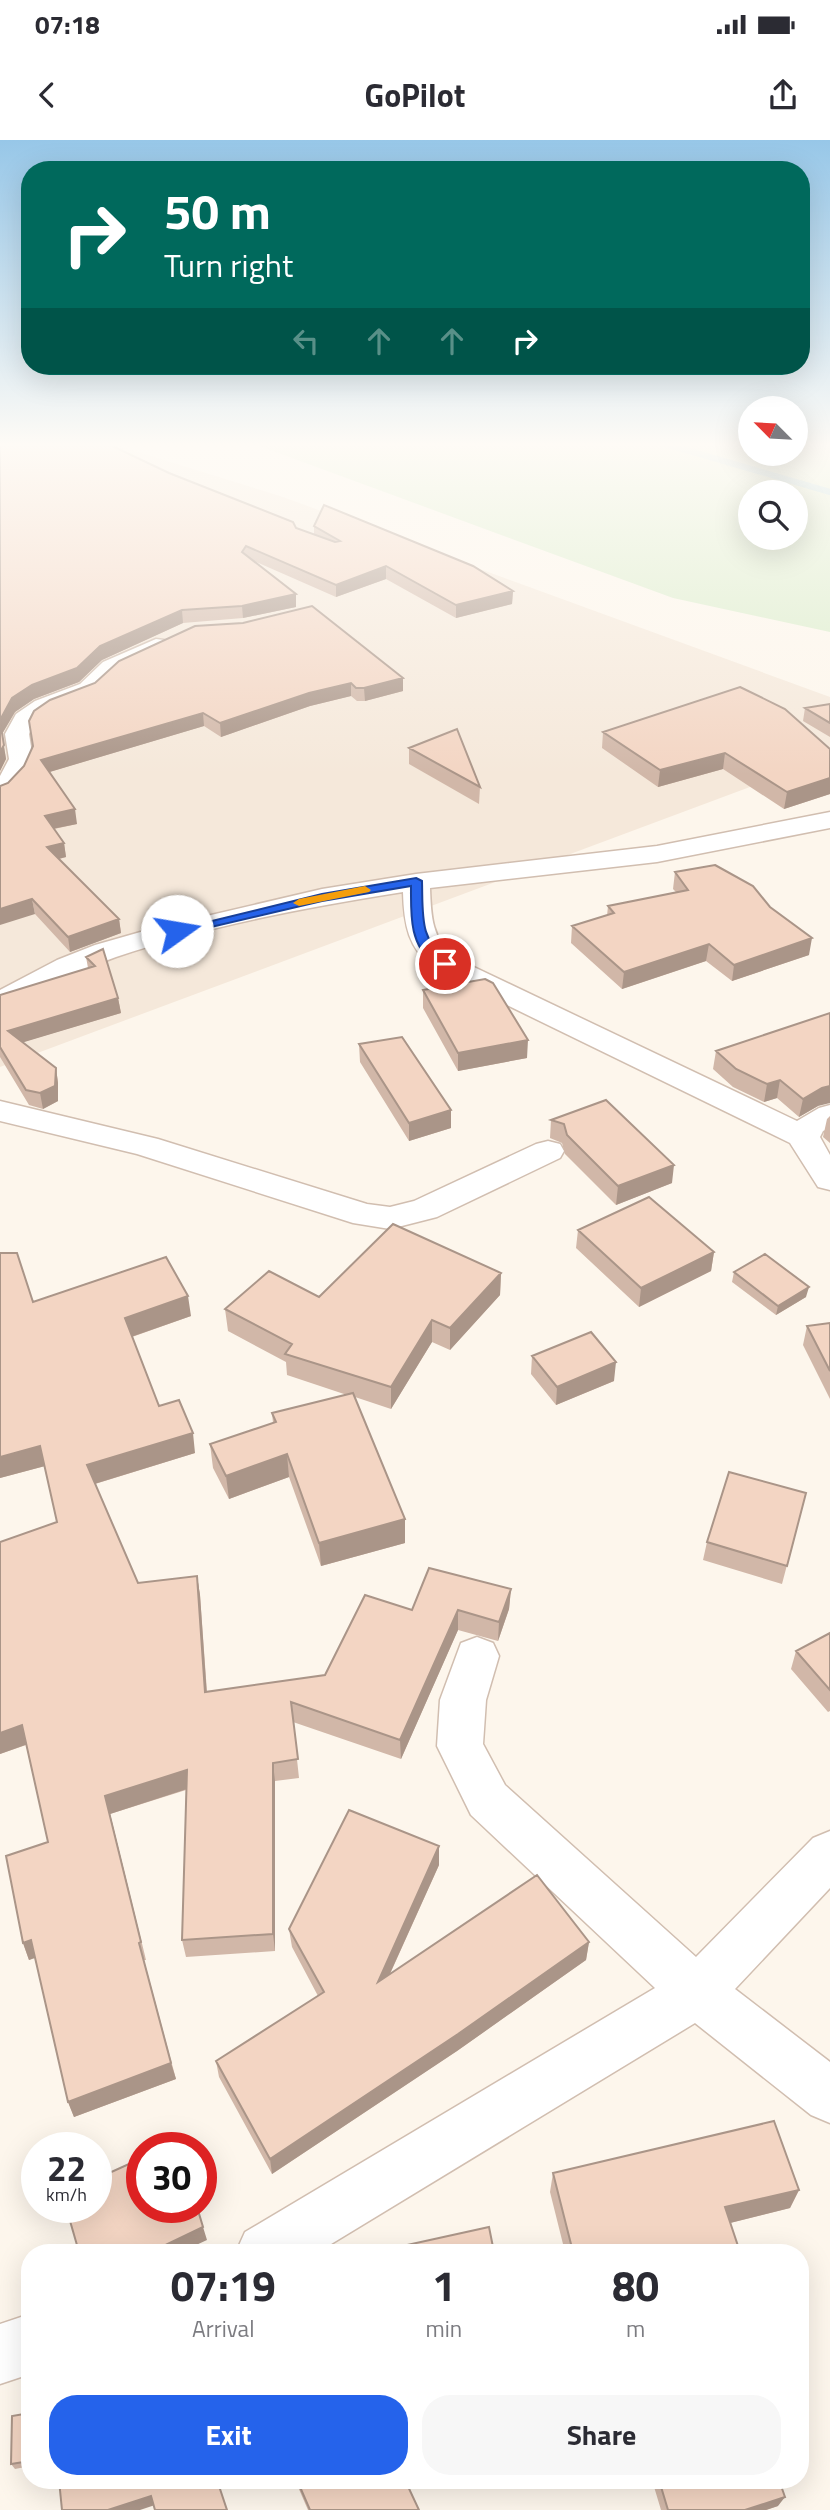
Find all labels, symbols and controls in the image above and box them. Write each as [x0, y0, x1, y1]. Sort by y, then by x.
text: 07:18 [35, 5, 100, 44]
text: GoPilot [365, 71, 465, 119]
icon: back [28, 76, 66, 114]
icon: share [764, 76, 802, 114]
text: 50 m [164, 173, 271, 248]
icon: right [49, 189, 140, 280]
text: Turn right [164, 241, 293, 289]
icon: left [287, 322, 325, 360]
icon: ahead [360, 322, 398, 360]
icon: ahead [433, 322, 471, 360]
icon: right [506, 322, 544, 360]
north arrow [738, 396, 808, 466]
map controls [738, 396, 808, 550]
button: search [738, 480, 808, 550]
position arrow [140, 894, 214, 968]
pin [415, 934, 475, 994]
icon: arrive [426, 945, 464, 983]
speed limit sign: 30 [126, 2132, 217, 2223]
text: 22 [47, 2141, 86, 2195]
text: km/h [46, 2181, 87, 2208]
text: 07:19 [171, 2253, 276, 2317]
text: 1 [432, 2253, 456, 2317]
text: 80 [612, 2253, 659, 2317]
text: Arrival [192, 2311, 254, 2346]
text: min [426, 2311, 462, 2346]
text: m [626, 2311, 645, 2346]
button: Exit [49, 2395, 408, 2475]
button: Share [422, 2395, 781, 2475]

